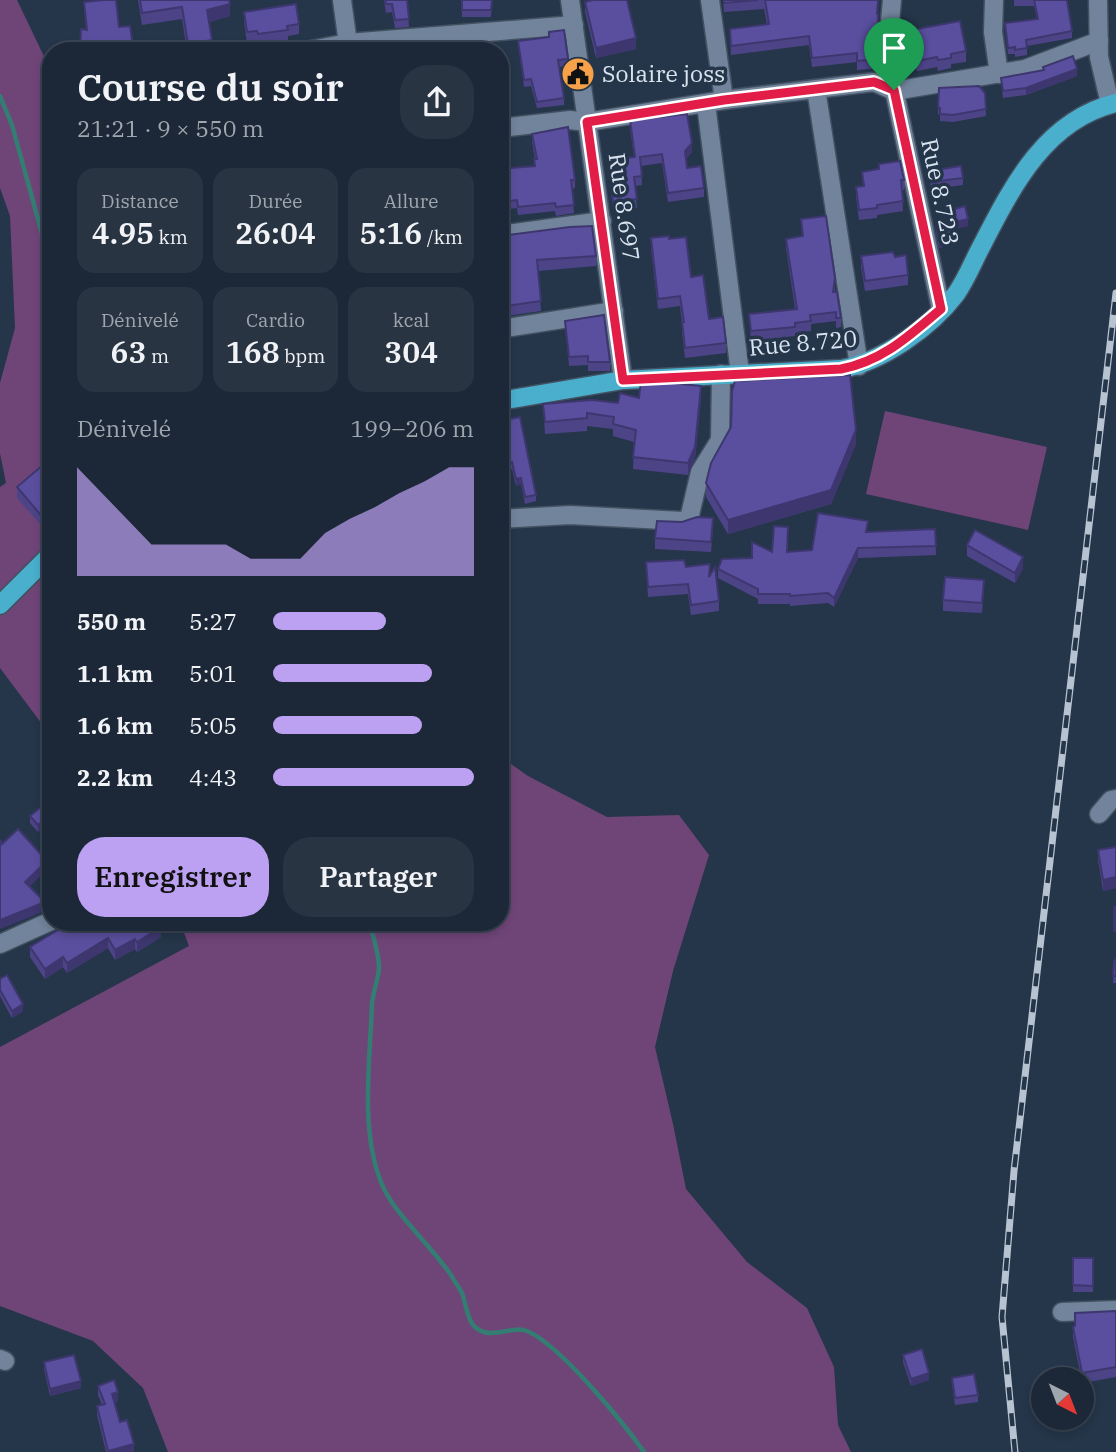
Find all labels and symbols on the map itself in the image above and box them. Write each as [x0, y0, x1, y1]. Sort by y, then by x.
pin [864, 18, 924, 90]
public building icon: Solaire joss [559, 55, 597, 93]
place label: Solaire joss [602, 58, 725, 88]
street label: Rue 8.723 [915, 136, 967, 248]
street label: Rue 8.697 [603, 151, 647, 263]
street label: Rue 8.720 [748, 322, 858, 362]
north arrow [1031, 1367, 1094, 1430]

